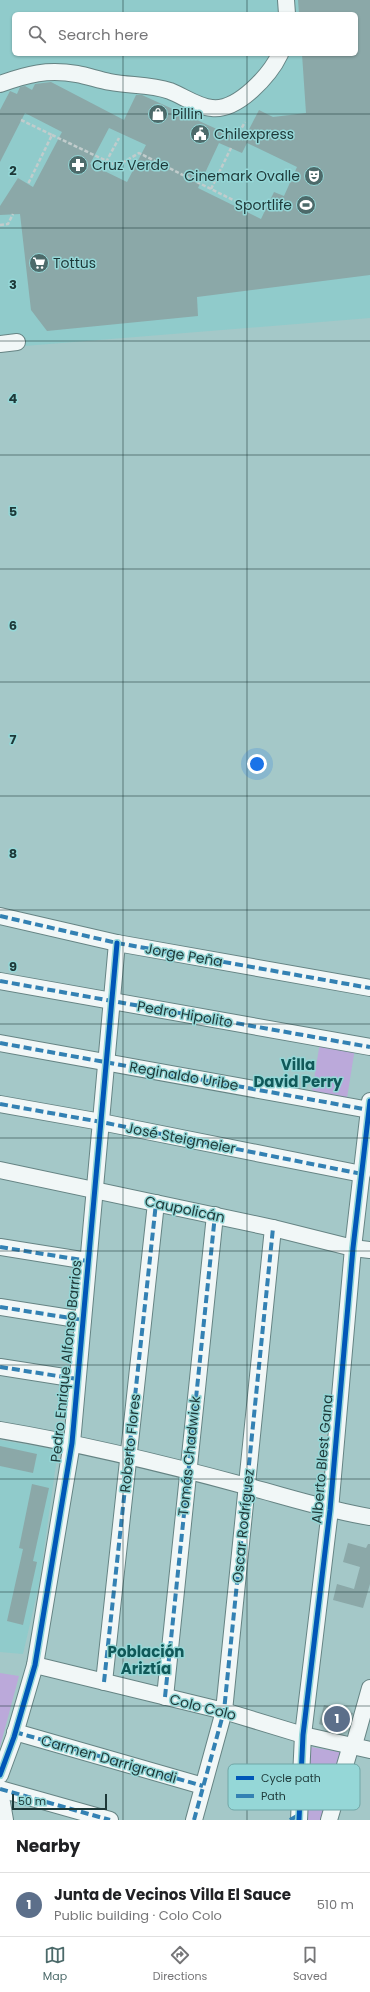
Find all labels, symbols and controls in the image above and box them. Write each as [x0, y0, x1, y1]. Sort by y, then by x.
search box [12, 12, 358, 56]
icon: search [26, 23, 48, 45]
text: Search here [58, 24, 148, 45]
shop icon: Pillin [147, 103, 169, 125]
place label: Pillin [172, 104, 203, 124]
public building icon: Chilexpress [189, 123, 211, 145]
place label: Chilexpress [214, 124, 294, 144]
pharmacy icon: Cruz Verde [67, 154, 89, 176]
place label: Cruz Verde [92, 155, 169, 175]
text: 2 [9, 161, 17, 180]
theatre icon: Cinemark Ovalle [303, 165, 325, 187]
place label: Cinemark Ovalle [184, 166, 300, 186]
sports icon: Sportlife [295, 194, 317, 216]
place label: Sportlife [235, 195, 292, 215]
supermarket icon: Tottus [28, 252, 50, 274]
place label: Tottus [53, 253, 96, 273]
text: 3 [9, 275, 17, 294]
text: 4 [9, 389, 18, 408]
text: 5 [9, 502, 17, 521]
text: 6 [9, 616, 17, 635]
text: 7 [10, 730, 17, 749]
your location [247, 754, 267, 774]
text: 8 [9, 844, 17, 863]
street label: Jorge Peña [144, 938, 224, 972]
text: 9 [9, 957, 17, 976]
street label: Pedro Hipolito [136, 996, 234, 1032]
district label: Villa David Perry [253, 1054, 343, 1092]
street label: Reginaldo Uribe [128, 1057, 240, 1095]
street label: José Steigmeier [124, 1118, 238, 1158]
street label: Caupolicán [143, 1191, 227, 1227]
street label: Pedro Enrique Alfonso Barrios [45, 1259, 87, 1463]
street label: Roberto Flores [115, 1393, 145, 1493]
street label: Tomás Chadwick [173, 1394, 205, 1517]
street label: Alberto Blest Gana [306, 1394, 338, 1524]
street label: Oscar Rodríguez [227, 1468, 259, 1584]
district label: Población Ariztía [108, 1641, 184, 1679]
street label: Colo Colo [168, 1689, 238, 1725]
pin: 1 [324, 1704, 350, 1734]
street label: Carmen Darrigrandi [39, 1730, 179, 1788]
legend [228, 1764, 360, 1810]
text: Cycle path [261, 1770, 321, 1786]
text: Path [261, 1788, 286, 1804]
scale bar [12, 1792, 107, 1811]
text: 50 m [18, 1793, 46, 1809]
text: Nearby [16, 1834, 80, 1858]
text: Junta de Vecinos Villa El Sauce [54, 1884, 291, 1905]
text: 1 [27, 1895, 31, 1914]
text: 510 m [317, 1895, 354, 1914]
text: Public building · Colo Colo [54, 1906, 222, 1925]
tab: Map [43, 1944, 67, 1985]
tab: Directions [153, 1944, 207, 1985]
tab: Saved [293, 1944, 327, 1985]

